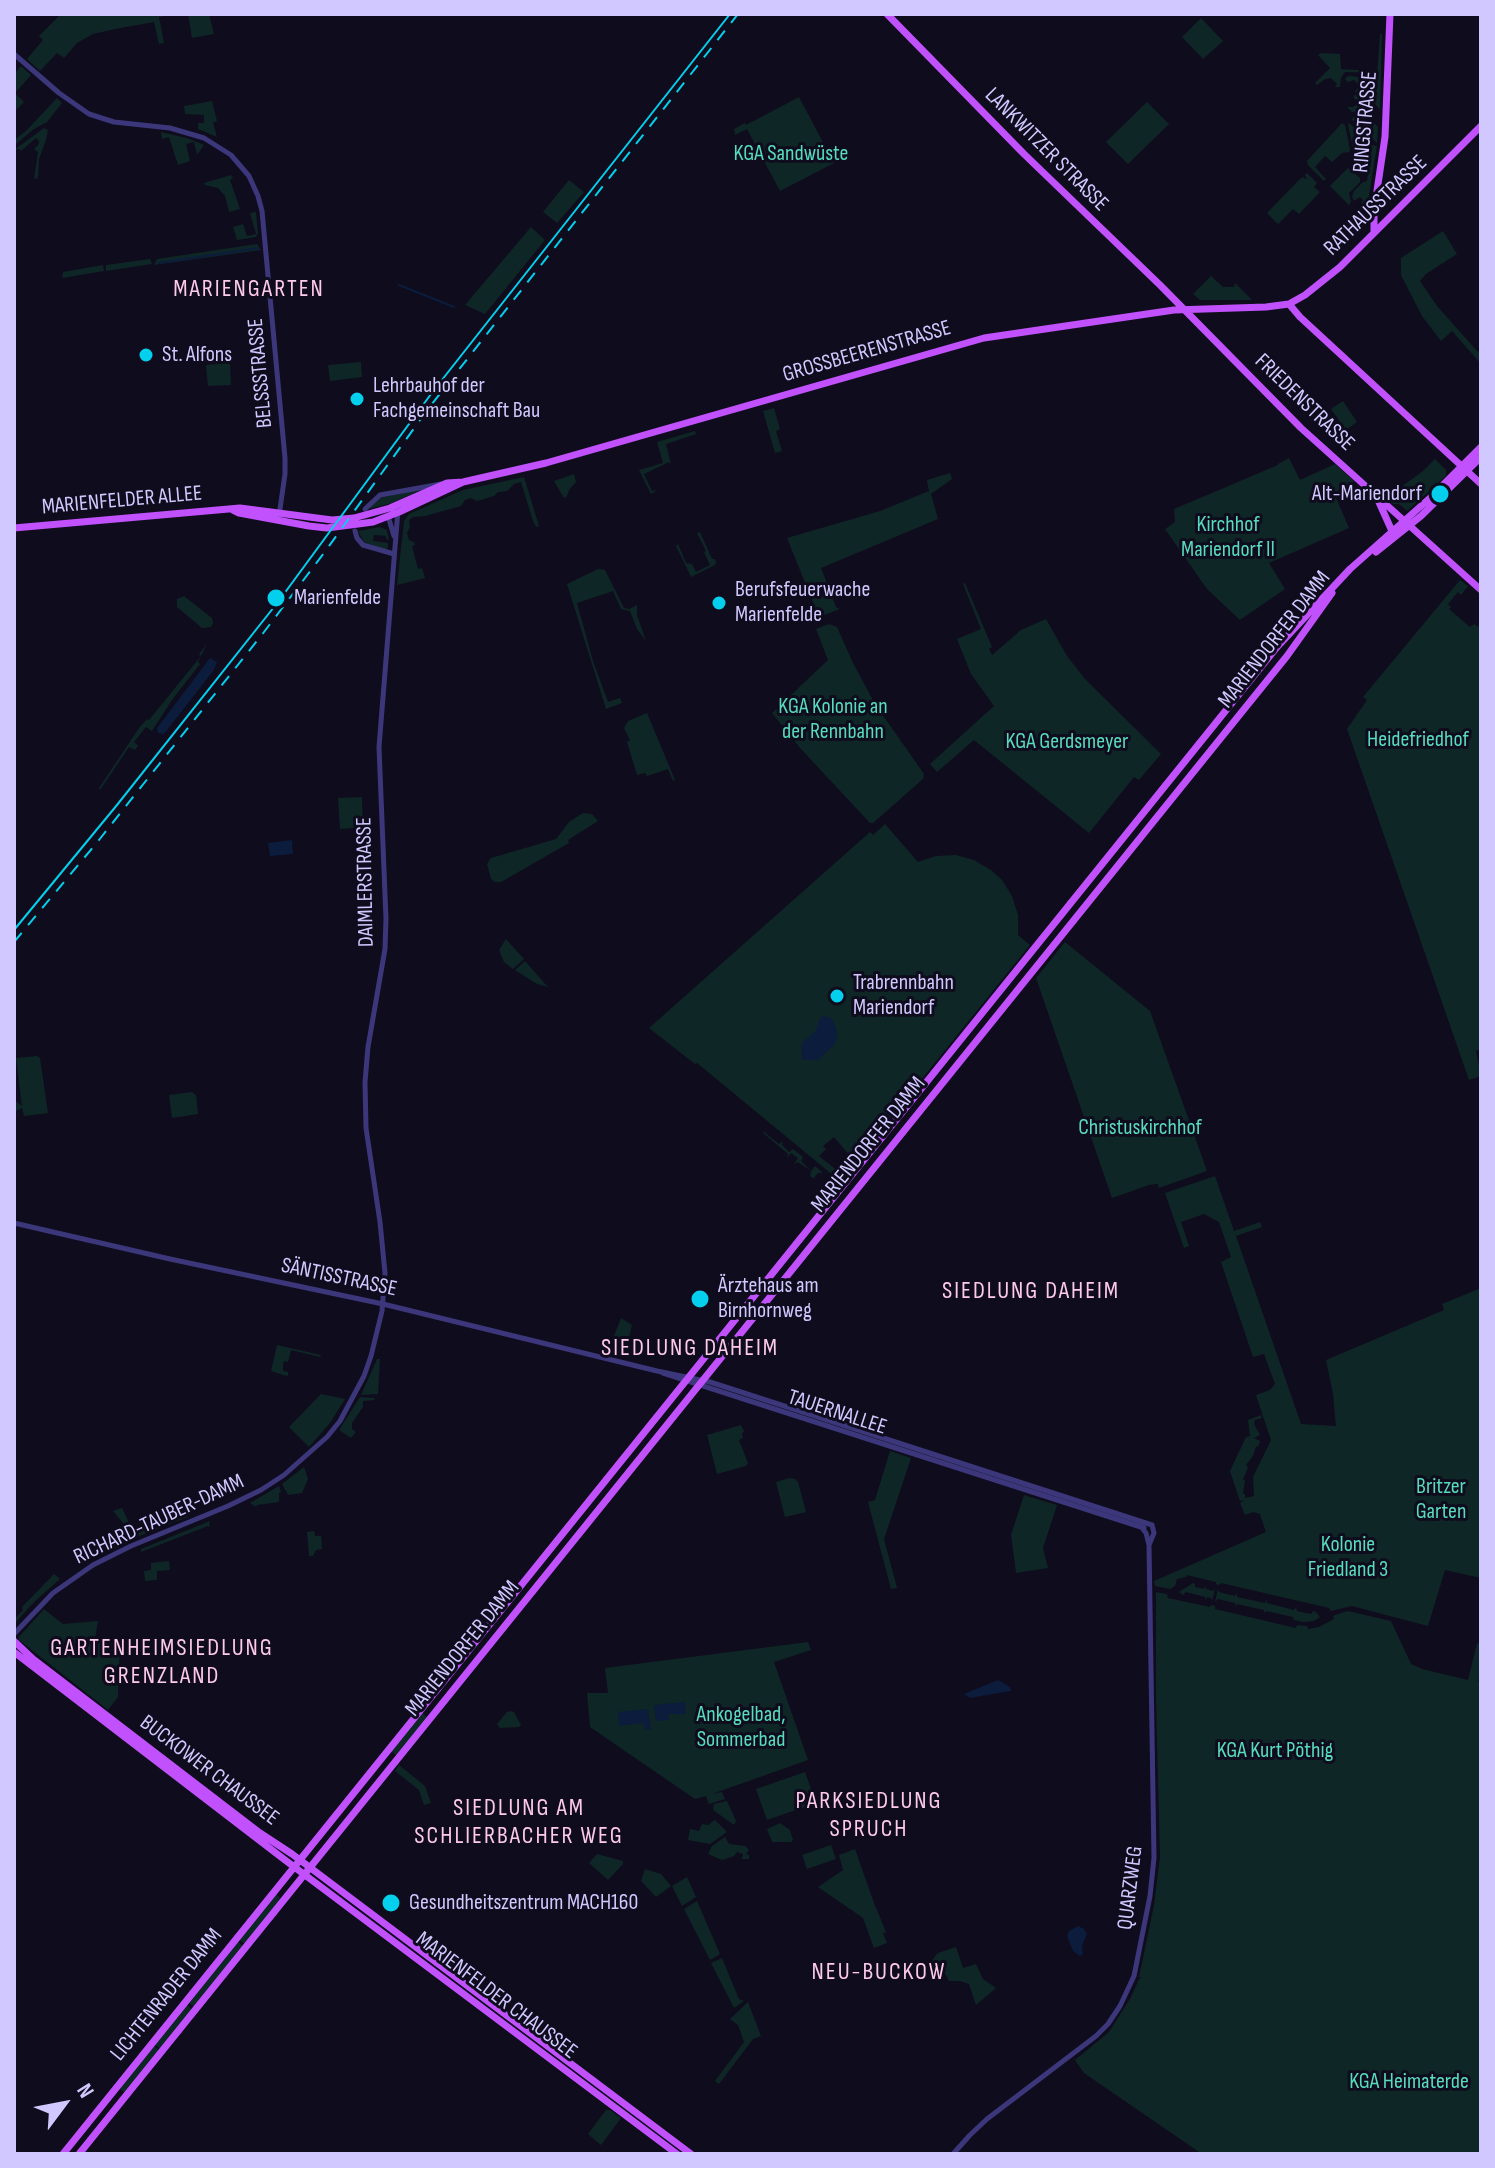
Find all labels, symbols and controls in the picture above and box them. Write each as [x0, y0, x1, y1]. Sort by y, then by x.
street label: RINGSTRASSE [1348, 70, 1384, 174]
street label: LANKWITZER STRASSE [979, 83, 1113, 217]
park label: KGA Sandwüste [734, 141, 848, 167]
street label: RATHAUSSTRASSE [1319, 150, 1433, 262]
district label: MARIENGARTEN [173, 276, 325, 304]
street label: GROSSBEERENSTRASSE [780, 315, 954, 389]
street label: BELSSSTRASSE [243, 317, 279, 429]
place label: St. Alfons [162, 342, 232, 368]
marker: St. Alfons [137, 346, 155, 364]
street label: FRIEDENSTRASSE [1249, 349, 1359, 457]
place label: Lehrbauhof der Fachgemeinschaft Bau [373, 373, 540, 424]
marker: Lehrbauhof der Fachgemeinschaft Bau [348, 390, 366, 408]
street label: MARIENFELDER ALLEE [41, 481, 203, 521]
place label: Alt-Mariendorf [1312, 481, 1422, 507]
marker: Alt-Mariendorf [1429, 483, 1451, 505]
park label: Kirchhof Mariendorf II [1181, 512, 1275, 564]
street label: MARIENDORFER DAMM [1213, 566, 1337, 714]
place label: Berufsfeuerwache Marienfelde [735, 577, 870, 628]
place label: Marienfelde [294, 585, 381, 611]
marker: Marienfelde [265, 587, 287, 609]
marker: Berufsfeuerwache Marienfelde [710, 594, 728, 612]
park label: KGA Kolonie an der Rennbahn [778, 694, 888, 746]
park label: Heidefriedhof [1367, 727, 1469, 753]
park label: KGA Gerdsmeyer [1006, 729, 1128, 755]
street label: DAIMLERSTRASSE [352, 817, 380, 947]
place label: Trabrennbahn Mariendorf [853, 970, 954, 1022]
marker: Trabrennbahn Mariendorf [828, 987, 846, 1005]
street label: MARIENDORFER DAMM [806, 1072, 932, 1218]
park label: Christuskirchhof [1078, 1115, 1202, 1141]
street label: SÄNTISSTRASSE [279, 1253, 399, 1303]
place label: Ärztehaus am Birnhornweg [718, 1273, 819, 1324]
district label: SIEDLUNG DAHEIM [942, 1278, 1120, 1306]
marker: Ärztehaus am Birnhornweg [689, 1288, 711, 1310]
district label: SIEDLUNG DAHEIM [601, 1335, 779, 1363]
street label: TAUERNALLEE [784, 1385, 890, 1441]
street label: RICHARD-TAUBER-DAMM [70, 1469, 248, 1571]
park label: Britzer Garten [1416, 1474, 1466, 1526]
park label: Kolonie Friedland 3 [1308, 1532, 1388, 1584]
street label: MARIENDORFER DAMM [400, 1576, 526, 1722]
district label: GARTENHEIMSIEDLUNG GRENZLAND [50, 1635, 274, 1691]
park label: Ankogelbad, Sommerbad [697, 1702, 785, 1754]
street label: BUCKOWER CHAUSSEE [134, 1710, 284, 1832]
park label: KGA Kurt Pöthig [1217, 1738, 1333, 1764]
district label: PARKSIEDLUNG SPRUCH [795, 1788, 943, 1844]
district label: SIEDLUNG AM SCHLIERBACHER WEG [414, 1795, 624, 1851]
street label: QUARZWEG [1113, 1845, 1149, 1931]
place label: Gesundheitszentrum MACH160 [409, 1890, 638, 1916]
marker: Gesundheitszentrum MACH160 [380, 1892, 402, 1914]
street label: LICHTENRADER DAMM [106, 1923, 228, 2067]
street label: MARIENFELDER CHAUSSEE [410, 1927, 582, 2065]
district label: NEU-BUCKOW [812, 1959, 946, 1987]
north arrow [24, 2064, 104, 2144]
park label: KGA Heimaterde [1349, 2069, 1469, 2095]
text: N [70, 2079, 99, 2103]

